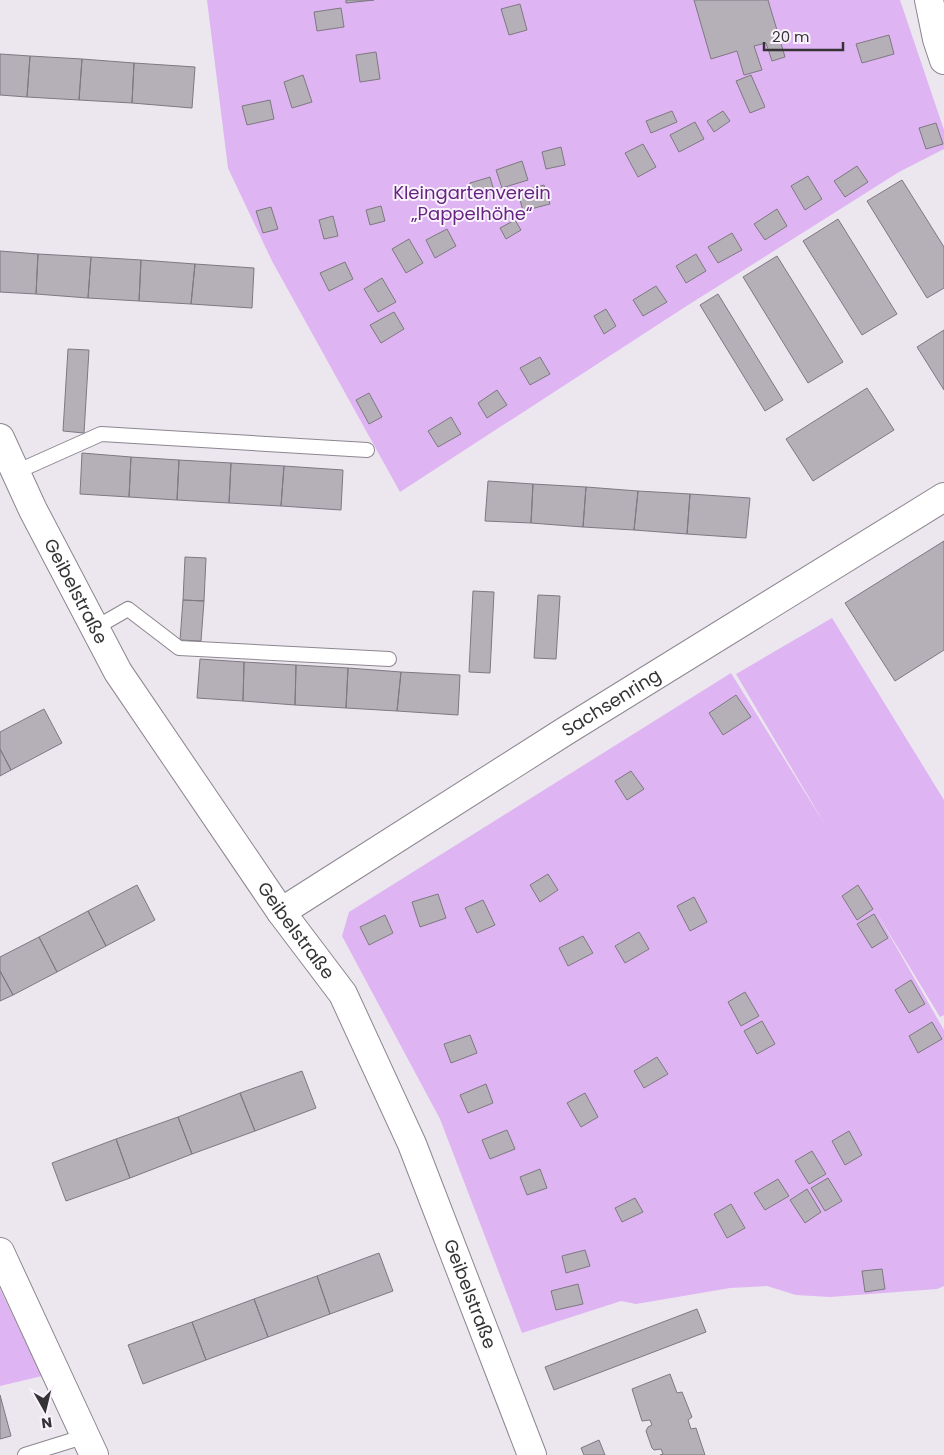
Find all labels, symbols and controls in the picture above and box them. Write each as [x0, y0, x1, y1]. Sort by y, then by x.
scale bar [764, 20, 843, 52]
text: 20 m [772, 26, 810, 47]
park label: Kleingartenverein „Pappelhöhe“ [393, 180, 551, 226]
street label: Geibelstraße [38, 534, 114, 648]
street label: Sachsenring [557, 662, 665, 742]
street label: Geibelstraße [252, 876, 341, 984]
street label: Geibelstraße [438, 1235, 503, 1352]
north arrow [20, 1385, 70, 1435]
text: N [40, 1412, 53, 1434]

